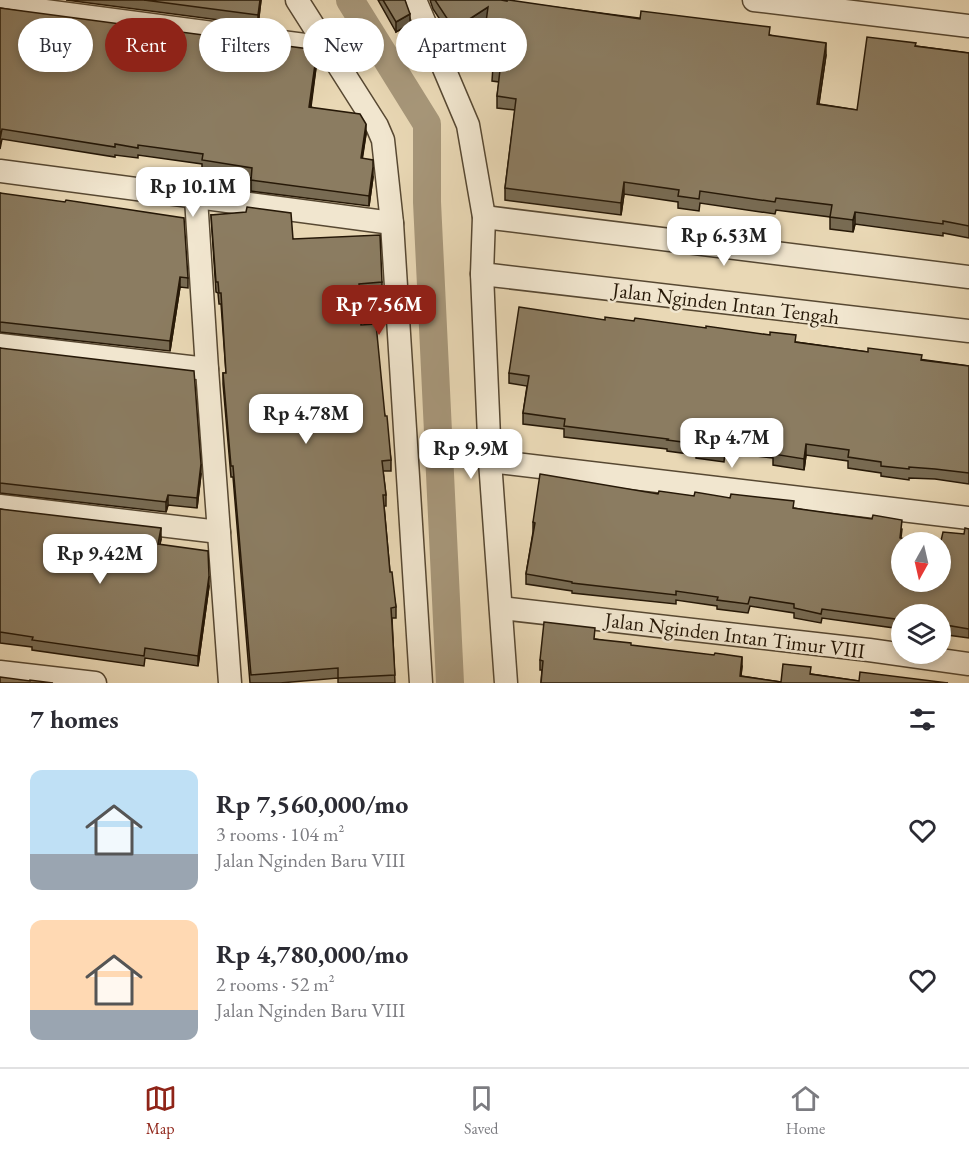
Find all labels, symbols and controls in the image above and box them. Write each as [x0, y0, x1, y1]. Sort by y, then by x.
chip: Buy [18, 18, 93, 72]
chip: Rent [105, 18, 187, 72]
chip: Filters [199, 18, 291, 72]
chip: New [303, 18, 384, 72]
chip: Apartment [396, 18, 527, 72]
pin: Rp 10.1M [131, 167, 255, 218]
text: Rp 10.1M [150, 173, 236, 199]
pin: Rp 6.53M [662, 216, 786, 267]
text: Rp 6.53M [681, 222, 767, 248]
street label: Jalan Nginden Intan Tengah [609, 275, 841, 330]
pin: Rp 7.56M [317, 285, 441, 336]
text: Rp 7.56M [336, 291, 422, 317]
pin: Rp 4.78M [244, 394, 368, 445]
text: Rp 4.78M [263, 400, 349, 426]
pin: Rp 4.7M [677, 418, 787, 469]
text: Rp 4.7M [694, 424, 770, 450]
pin: Rp 9.9M [416, 429, 526, 480]
text: Rp 9.9M [433, 435, 509, 461]
north arrow [891, 532, 951, 592]
map controls [891, 532, 951, 664]
pin: Rp 9.42M [38, 534, 162, 585]
text: Rp 9.42M [57, 540, 143, 566]
button: layers [891, 604, 951, 664]
street label: Jalan Nginden Intan Timur VIII [601, 605, 867, 664]
text: 7 homes [30, 702, 119, 736]
icon: filters [906, 703, 939, 736]
text: Rp 7,560,000/mo [216, 787, 408, 821]
icon: home [78, 794, 150, 866]
icon: heart [906, 814, 939, 847]
text: 3 rooms · 104 m² [216, 821, 344, 847]
text: Jalan Nginden Baru VIII [216, 847, 405, 873]
text: Rp 4,780,000/mo [216, 937, 408, 971]
icon: home [78, 944, 150, 1016]
icon: heart [906, 964, 939, 997]
text: 2 rooms · 52 m² [216, 971, 335, 997]
text: Jalan Nginden Baru VIII [216, 997, 405, 1023]
tab: Map [144, 1082, 177, 1139]
tab: Saved [464, 1082, 498, 1139]
tab: Home [786, 1082, 825, 1139]

